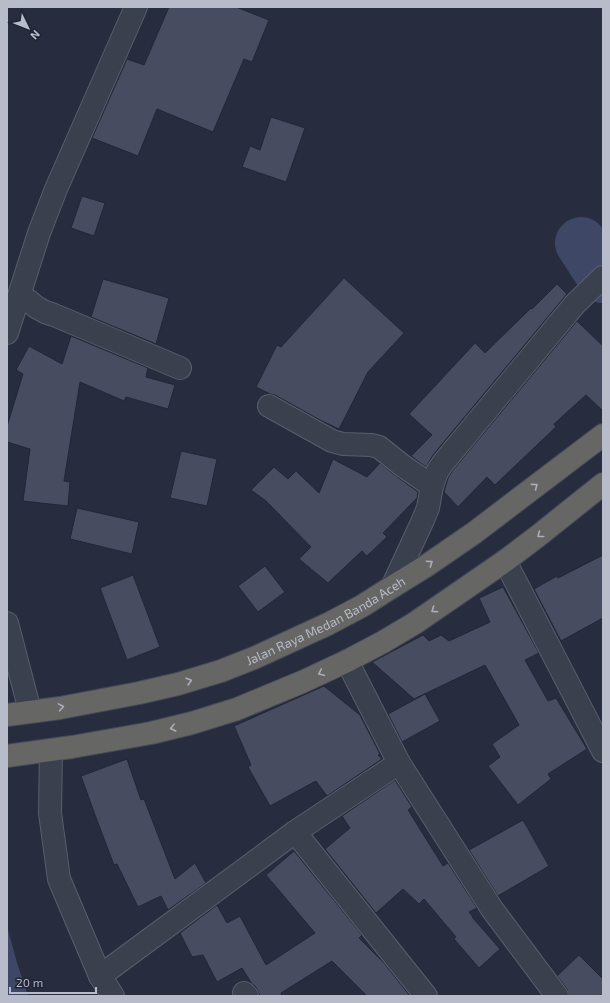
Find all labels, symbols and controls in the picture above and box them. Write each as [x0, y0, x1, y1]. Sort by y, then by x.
north arrow [8, 8, 48, 48]
text: N [28, 28, 43, 43]
one-way arrow [531, 484, 538, 491]
one-way arrow [537, 530, 544, 537]
one-way arrow [426, 561, 433, 568]
street label: Jalan Raya Medan Banda Aceh [244, 573, 408, 668]
one-way arrow [431, 605, 438, 613]
one-way arrow [317, 669, 324, 677]
one-way arrow [185, 677, 192, 686]
one-way arrow [58, 703, 65, 712]
one-way arrow [169, 723, 176, 731]
scale bar [10, 969, 96, 995]
text: 20 m [16, 975, 43, 989]

